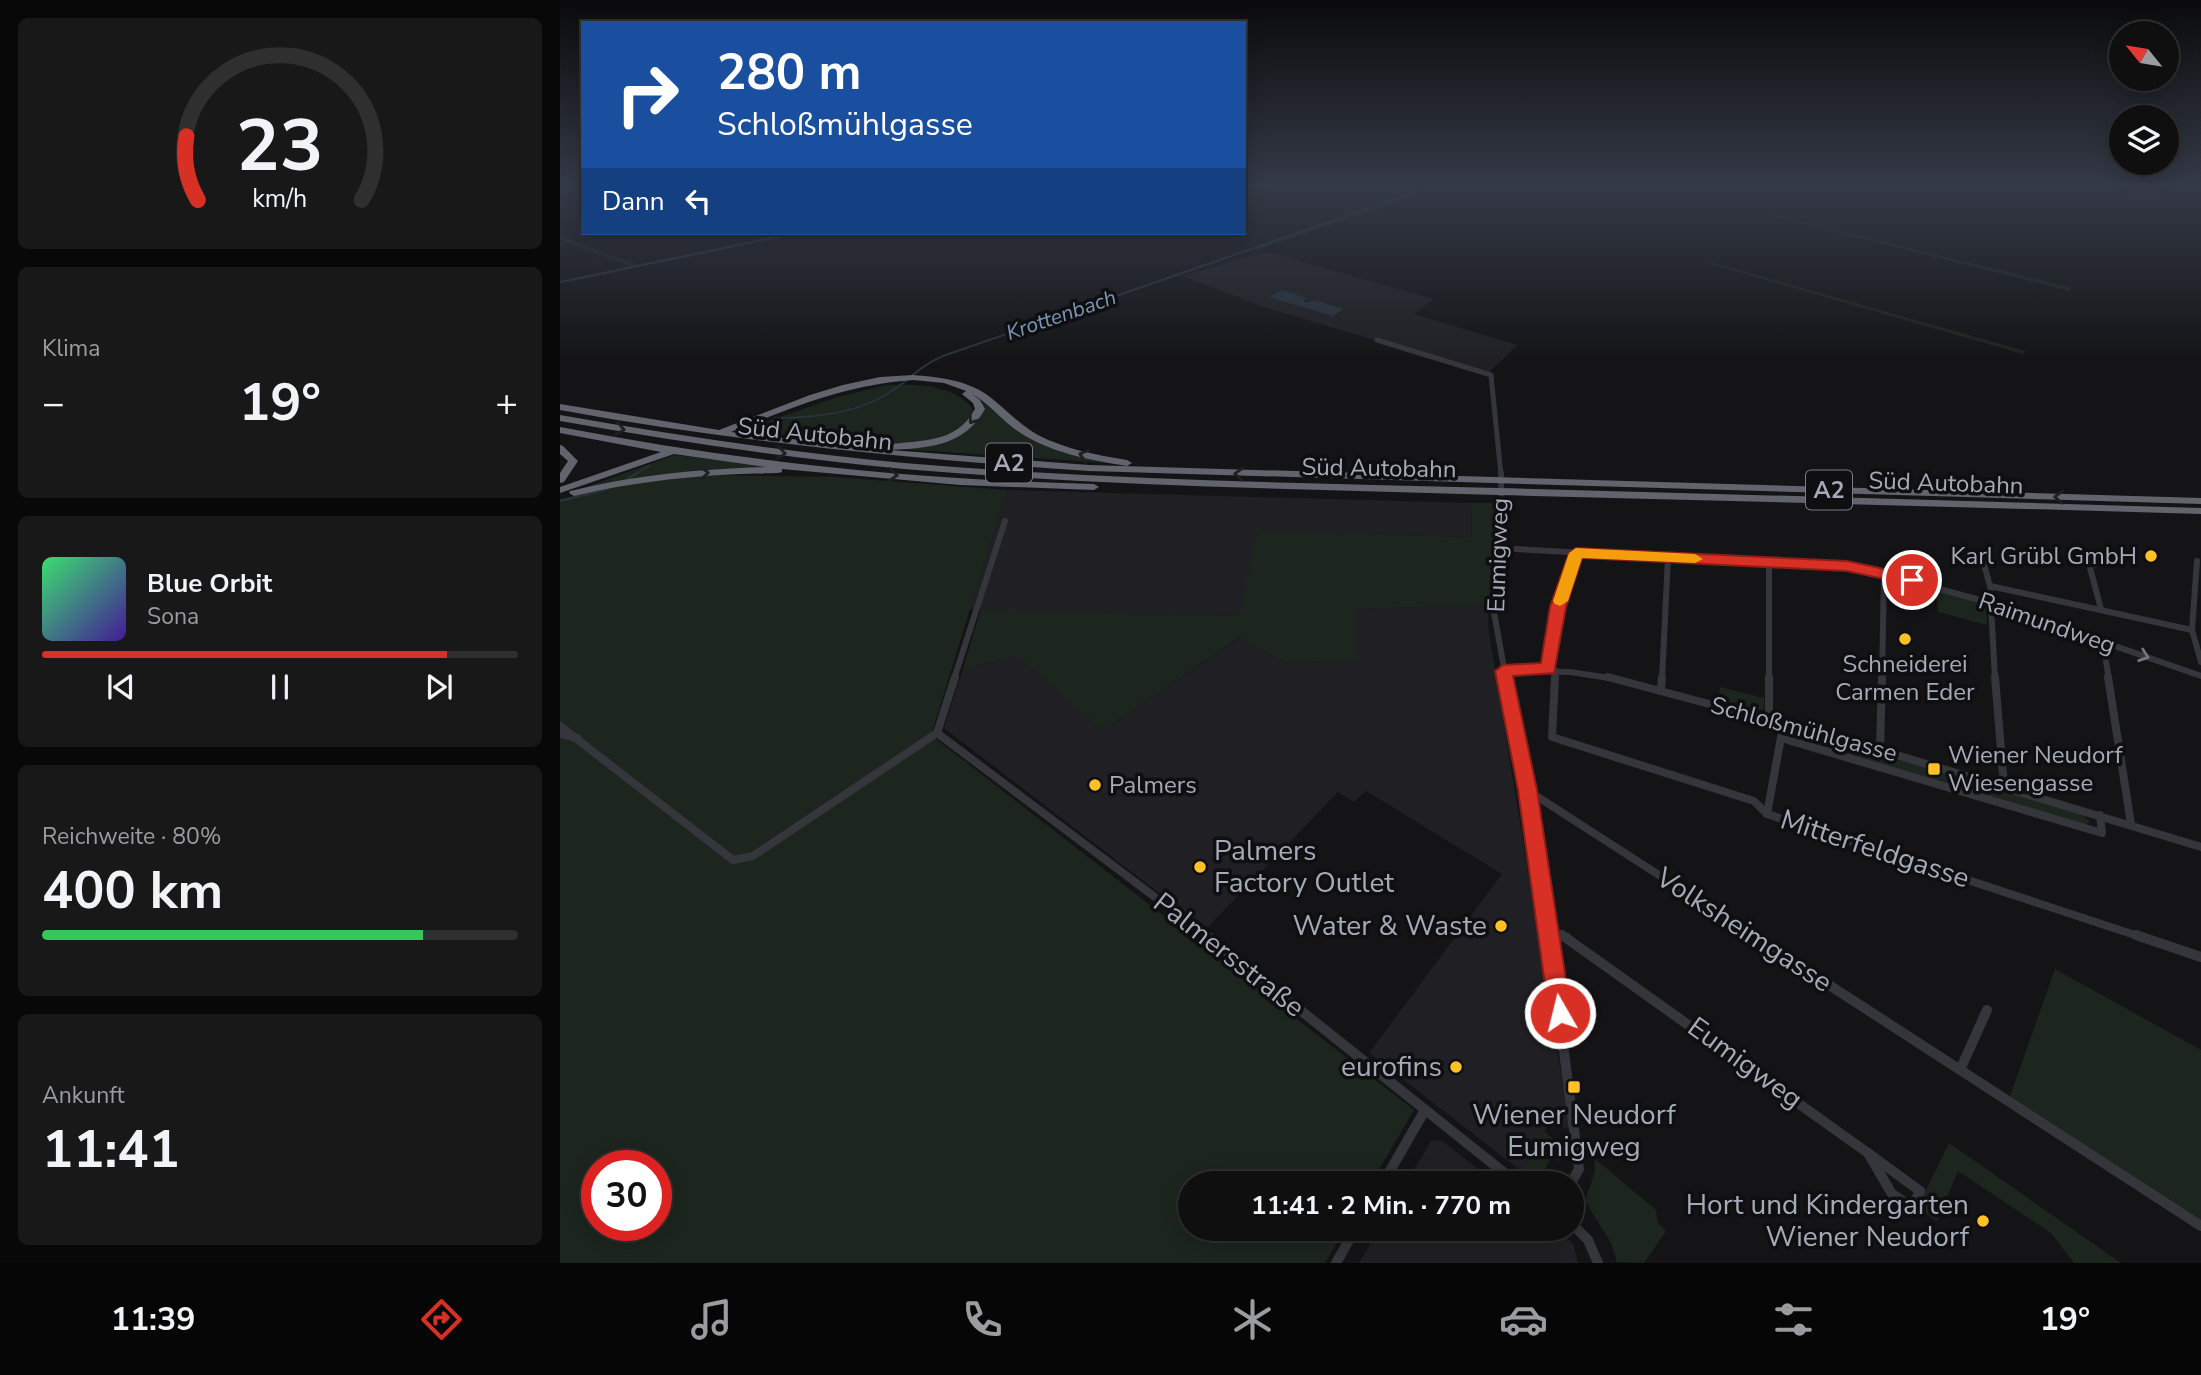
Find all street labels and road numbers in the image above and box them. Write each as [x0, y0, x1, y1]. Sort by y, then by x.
street label: Süd Autobahn [736, 410, 894, 458]
road number: A2 [986, 444, 1032, 482]
street label: Süd Autobahn [1301, 451, 1457, 485]
street label: Süd Autobahn [1868, 464, 2024, 502]
road number: A2 [1806, 470, 1852, 510]
street label: Eumigweg [1480, 497, 1516, 613]
street label: Raimundweg [1974, 585, 2120, 661]
street label: Schloßmühlgasse [1707, 689, 1901, 769]
street label: Mitterfeldgasse [1776, 801, 1974, 897]
street label: Volksheimgasse [1648, 858, 1839, 1001]
street label: Palmersstraße [1145, 884, 1313, 1026]
street label: Eumigweg [1680, 1008, 1810, 1118]

